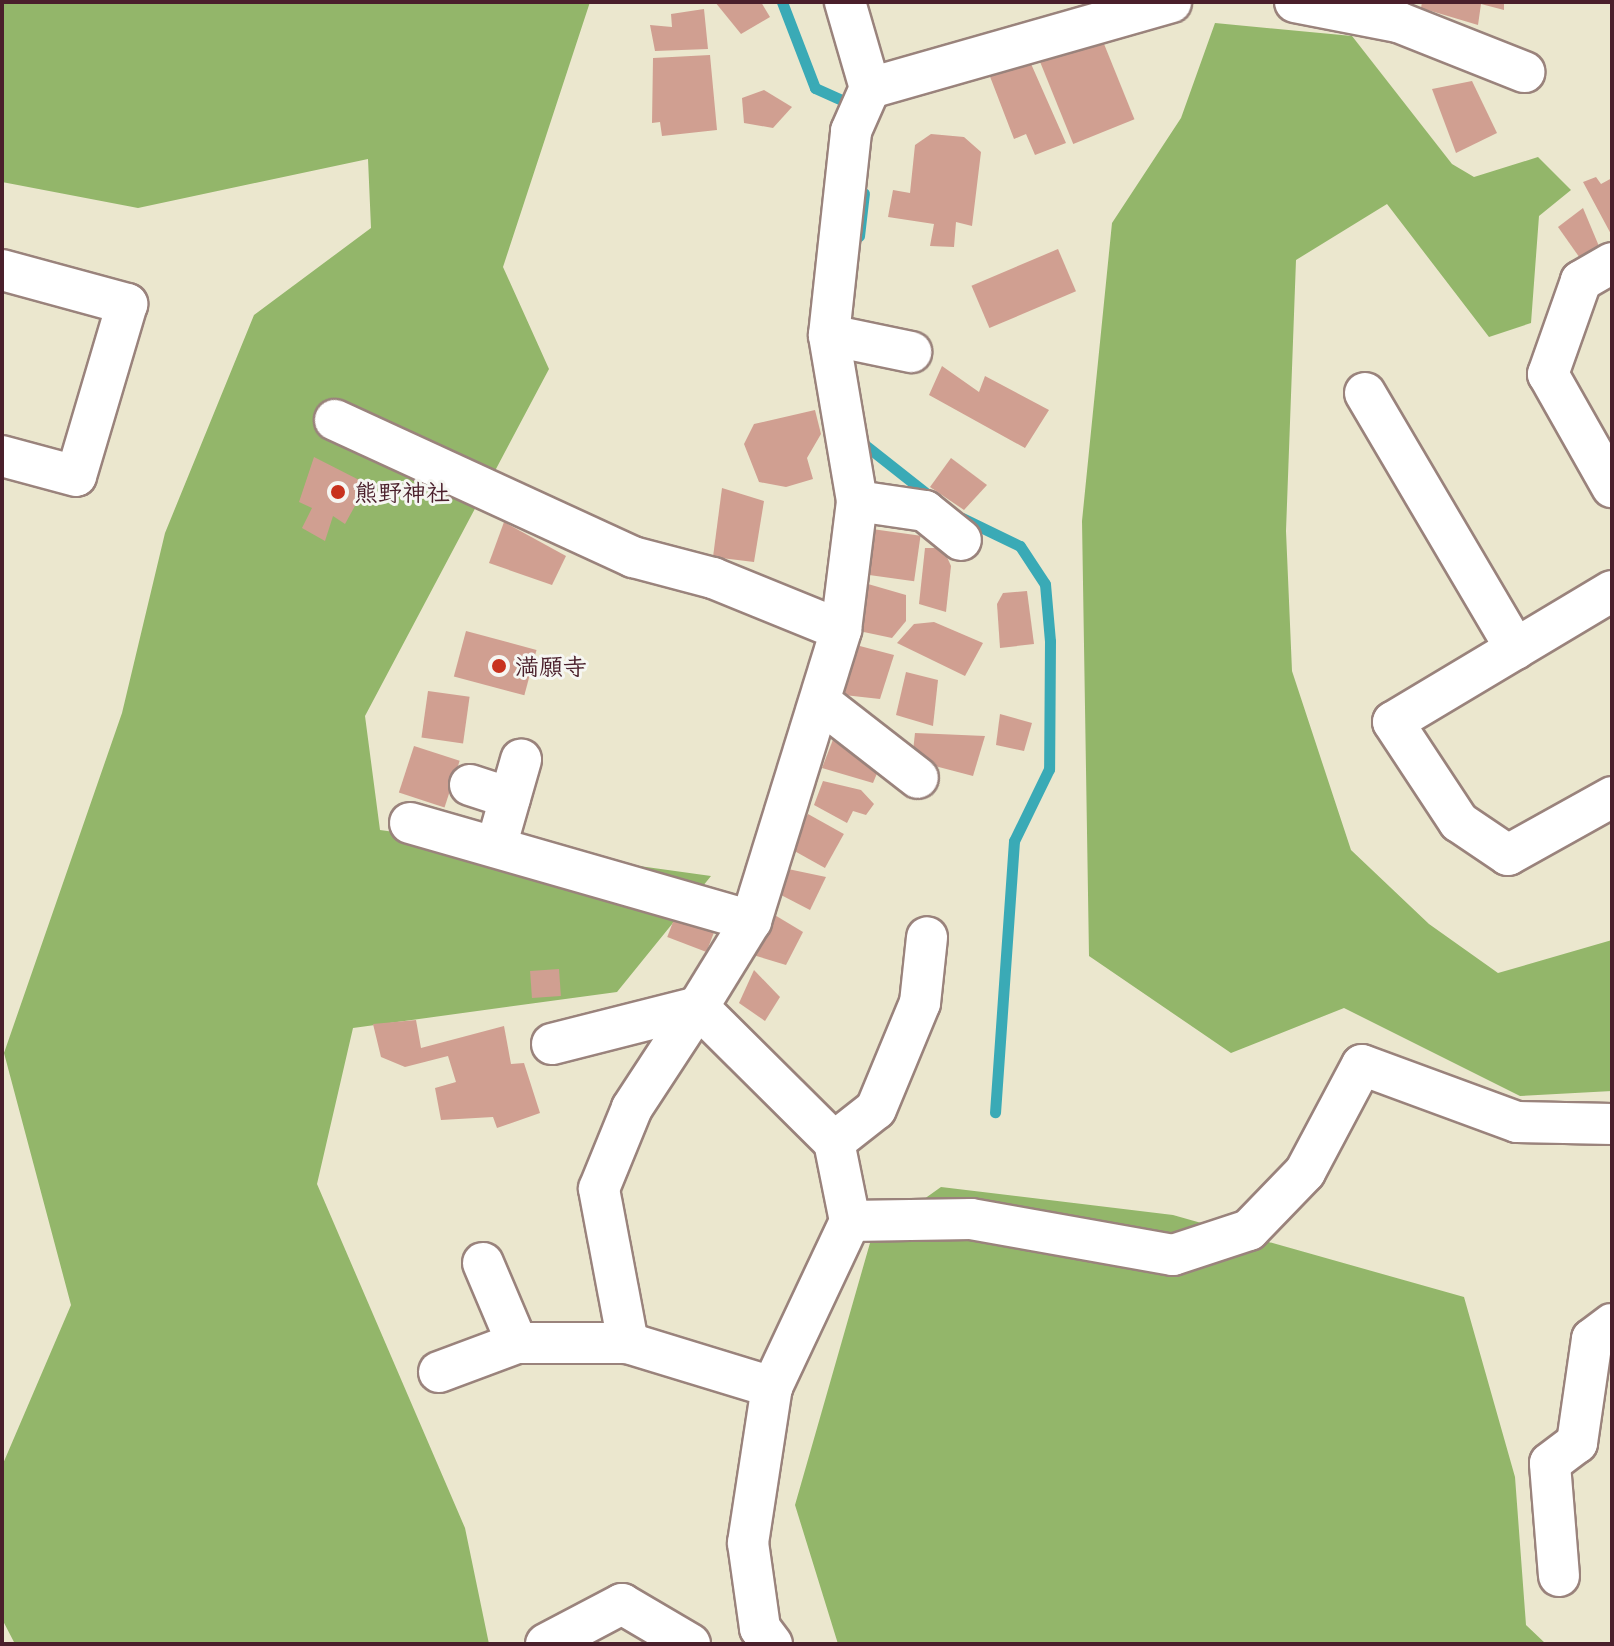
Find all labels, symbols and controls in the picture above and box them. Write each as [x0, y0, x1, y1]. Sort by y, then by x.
place label: 熊野神社 [354, 478, 450, 506]
marker: 熊野神社 [329, 483, 347, 501]
place label: 満願寺 [515, 652, 587, 680]
marker: 満願寺 [490, 657, 508, 675]

